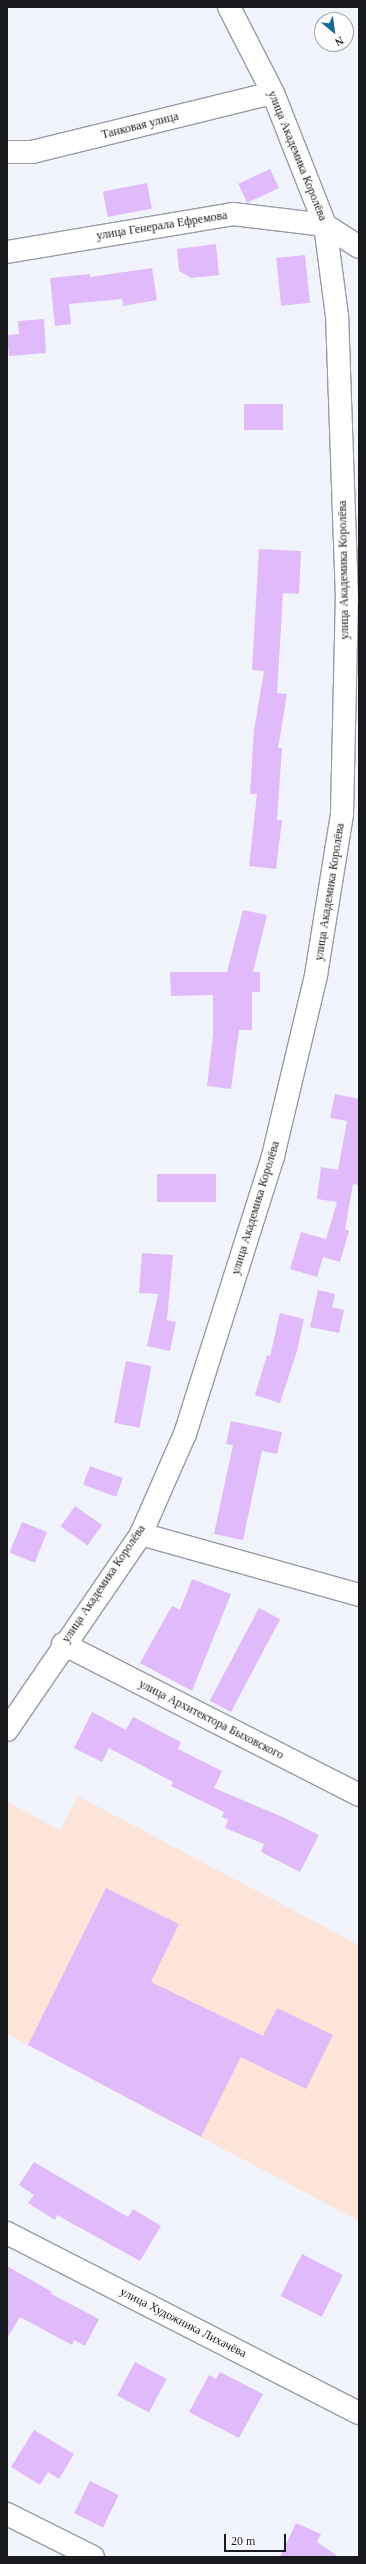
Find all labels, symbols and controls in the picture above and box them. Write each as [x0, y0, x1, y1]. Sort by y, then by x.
north arrow [314, 12, 354, 52]
text: N [333, 34, 346, 49]
street label: улица Академика Королёва [264, 89, 330, 223]
street label: Танковая улица [100, 109, 180, 143]
street label: улица Генерала Ефремова [96, 209, 228, 243]
street label: улица Академика Королёва [336, 500, 352, 640]
street label: улица Академика Королёва [312, 822, 348, 962]
street label: улица Академика Королёва [229, 1139, 283, 1277]
street label: улица Академика Королёва [59, 1522, 149, 1646]
street label: улица Архитектора Быховского [136, 1677, 286, 1763]
street label: улица Художника Лихачёва [117, 2285, 249, 2361]
scale bar [226, 2526, 288, 2552]
text: 20 m [231, 2534, 255, 2548]

